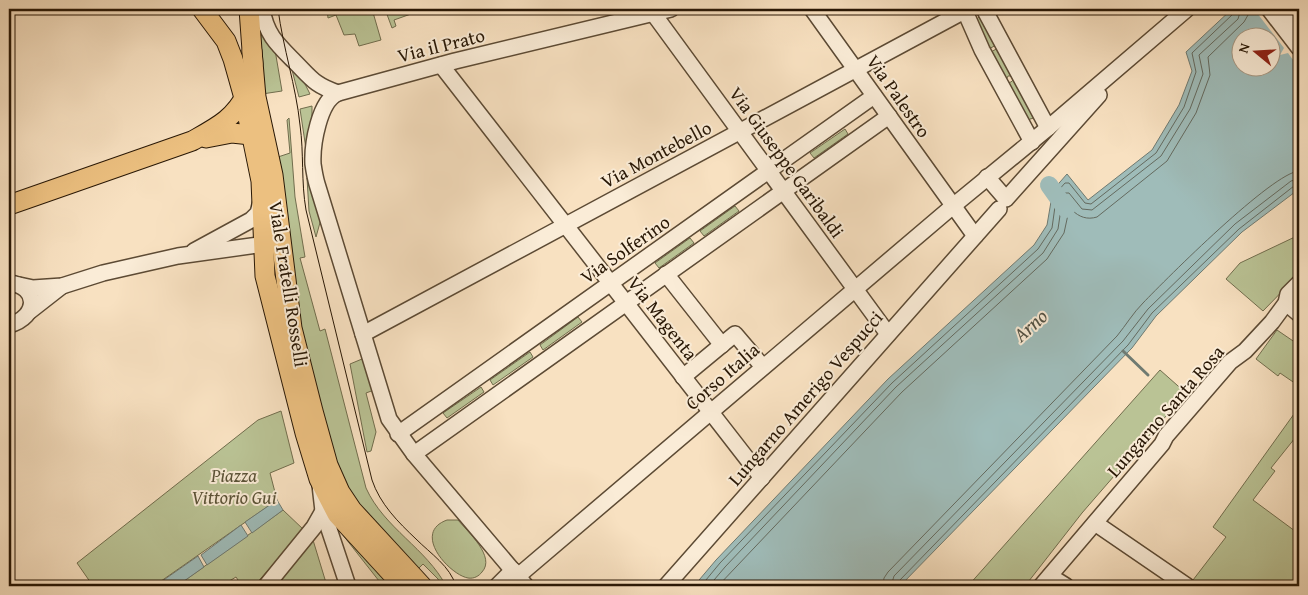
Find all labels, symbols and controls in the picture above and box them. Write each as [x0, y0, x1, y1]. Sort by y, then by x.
street label: Via il Prato [394, 21, 488, 69]
north arrow [1230, 28, 1280, 78]
text: N [1233, 40, 1255, 56]
street label: Via Palestro [860, 49, 938, 143]
street label: Via Giuseppe Garibaldi [723, 81, 851, 243]
street label: Via Montebello [596, 113, 716, 195]
street label: Viale Fratelli Rosselli [262, 199, 316, 369]
street label: Via Solferino [574, 208, 676, 290]
street label: Via Magenta [621, 270, 705, 366]
water label: Arno [1006, 301, 1054, 349]
street label: Lungarno Amerigo Vespucci [721, 304, 889, 492]
street label: Corso Italia [679, 336, 765, 416]
street label: Lungarno Santa Rosa [1100, 339, 1230, 483]
park label: Piazza Vittorio Gui [191, 461, 277, 511]

